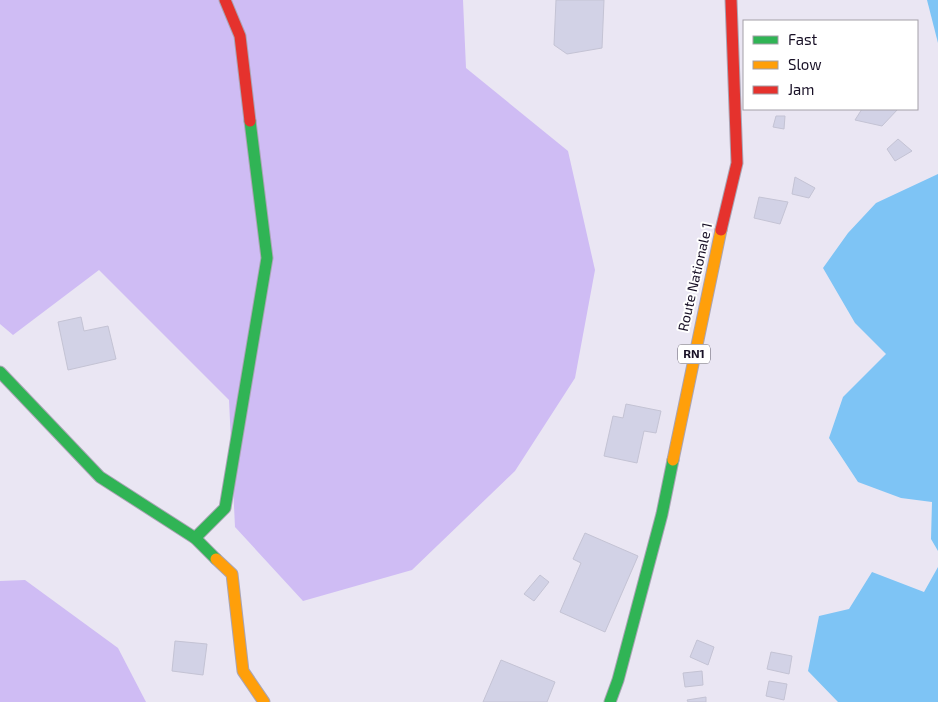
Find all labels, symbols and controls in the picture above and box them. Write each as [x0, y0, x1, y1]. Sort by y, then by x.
legend [743, 20, 918, 110]
text: Fast [788, 30, 818, 48]
text: Slow [788, 55, 822, 73]
text: Jam [788, 80, 814, 98]
street label: Route Nationale 1 [674, 221, 715, 333]
road number: RN1 [678, 344, 710, 364]

